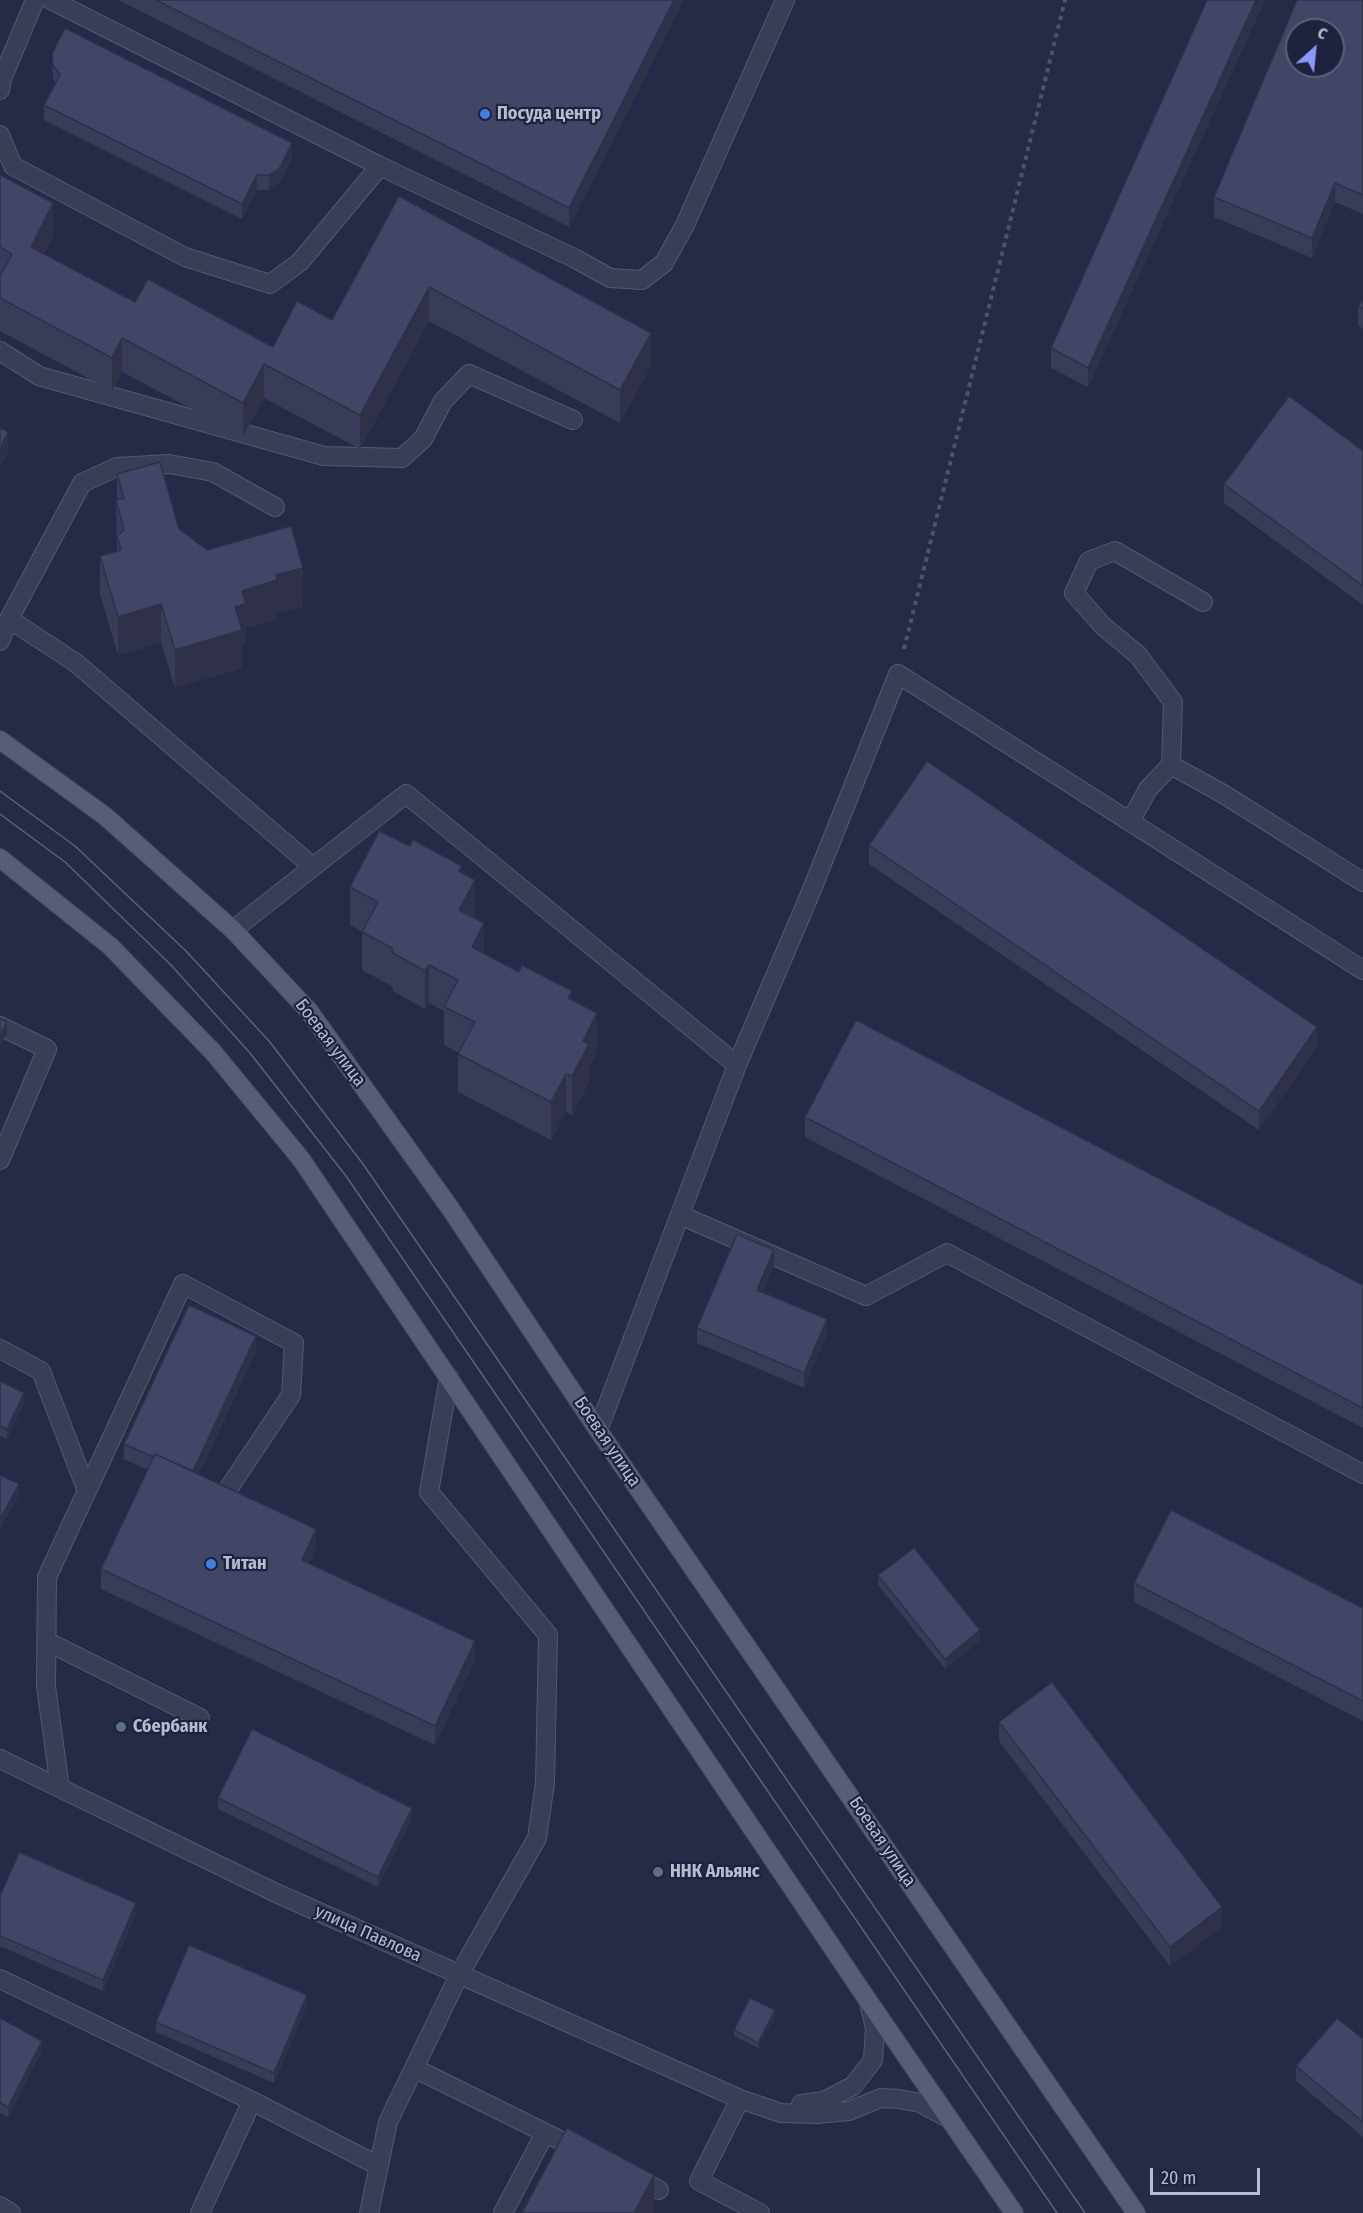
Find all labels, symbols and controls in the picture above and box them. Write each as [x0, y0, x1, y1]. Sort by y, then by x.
north arrow [1285, 18, 1345, 78]
text: С [1314, 23, 1331, 44]
place label: Посуда центр [497, 103, 601, 125]
marker: Посуда центр [478, 107, 492, 121]
street label: Боевая улица [290, 995, 370, 1091]
street label: Боевая улица [569, 1393, 645, 1491]
place label: Титан [223, 1553, 267, 1575]
marker: Титан [204, 1557, 218, 1571]
place label: Сбербанк [133, 1716, 207, 1738]
marker: Сбербанк [114, 1720, 128, 1734]
street label: Боевая улица [844, 1793, 920, 1891]
place label: ННК Альянс [670, 1861, 760, 1883]
marker: ННК Альянс [651, 1865, 665, 1879]
street label: улица Павлова [311, 1901, 425, 1967]
scale bar [1153, 2156, 1262, 2194]
text: 20 m [1161, 2167, 1196, 2189]

